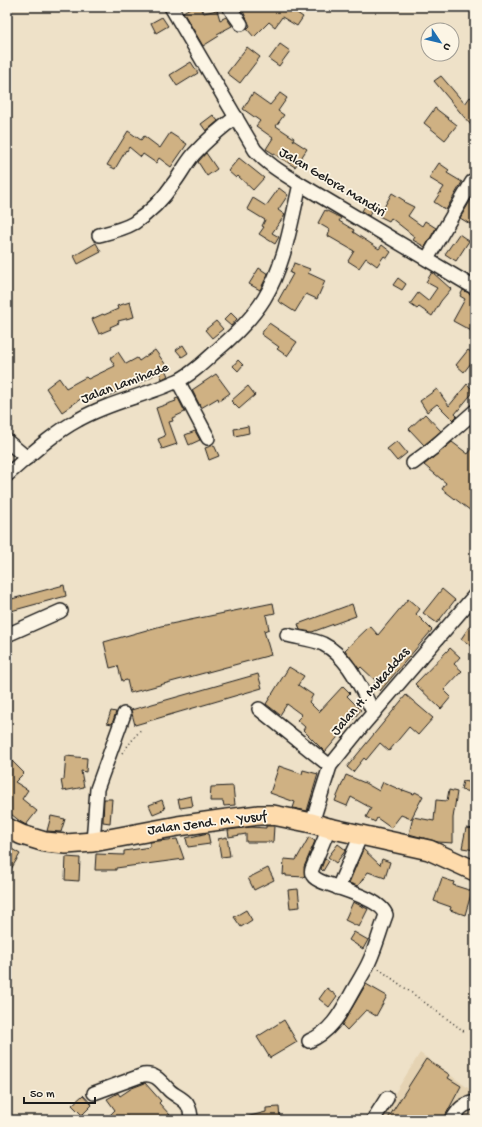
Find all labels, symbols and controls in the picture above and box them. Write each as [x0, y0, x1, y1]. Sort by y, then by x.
north arrow [420, 22, 460, 62]
text: U [439, 41, 453, 53]
street label: Jalan Gelora Mandiri [275, 144, 389, 222]
street label: Jalan Lamihade [79, 359, 172, 409]
street label: Jalan H. Mukaddas [328, 644, 414, 740]
street label: Jalan Jend. M. Yusuf [147, 808, 269, 840]
scale bar [24, 1079, 95, 1105]
text: 50 m [30, 1088, 55, 1102]

